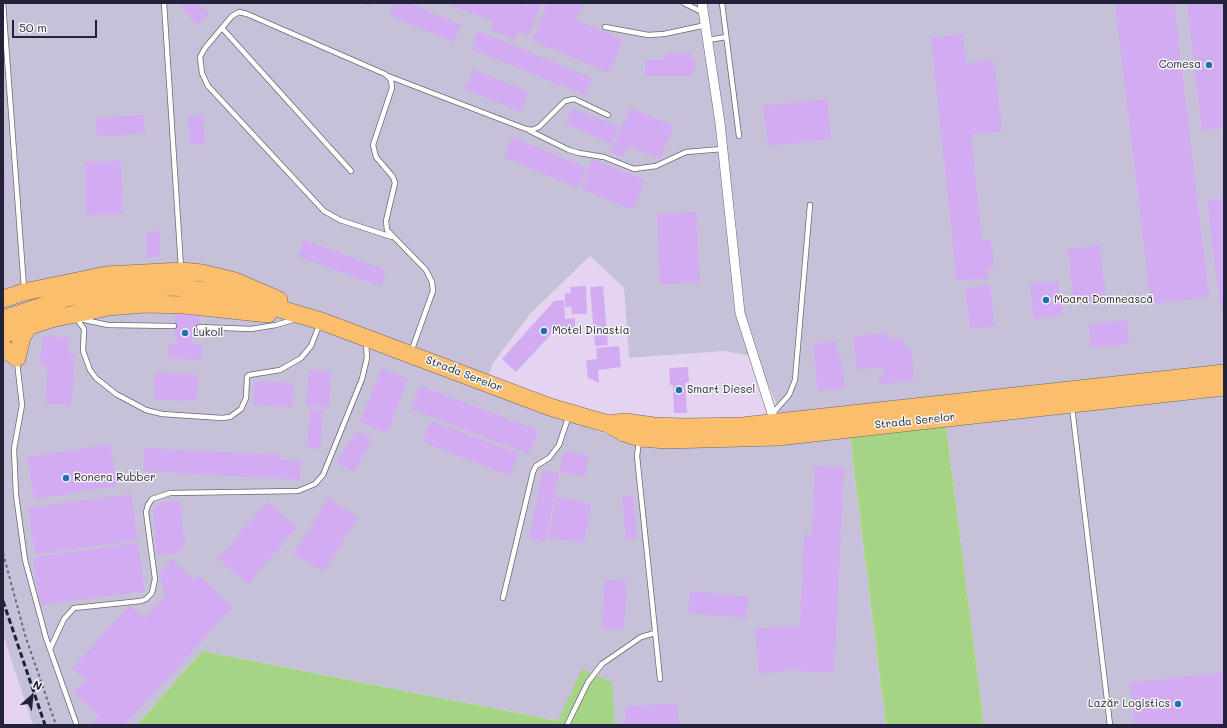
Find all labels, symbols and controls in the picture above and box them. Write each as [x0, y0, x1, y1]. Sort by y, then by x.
scale bar [14, 12, 99, 38]
text: 50 m [19, 19, 47, 35]
place label: Comesa [1159, 58, 1201, 72]
marker: Comesa [1204, 60, 1214, 70]
place label: Moara Domnească [1054, 293, 1153, 307]
marker: Moara Domnească [1041, 295, 1051, 305]
place label: Motel Dinastia [552, 324, 629, 338]
place label: Lukoil [193, 326, 223, 340]
marker: Motel Dinastia [539, 326, 549, 336]
marker: Lukoil [180, 328, 190, 338]
street label: Strada Serelor [424, 353, 504, 395]
place label: Smart Diesel [687, 383, 755, 397]
marker: Smart Diesel [674, 385, 684, 395]
street label: Strada Serelor [874, 410, 956, 432]
place label: Ronera Rubber [74, 471, 156, 485]
marker: Ronera Rubber [61, 473, 71, 483]
north arrow [12, 676, 52, 716]
text: N [31, 676, 45, 693]
place label: Lazăr Logistics [1088, 697, 1170, 711]
marker: Lazăr Logistics [1173, 699, 1183, 709]

